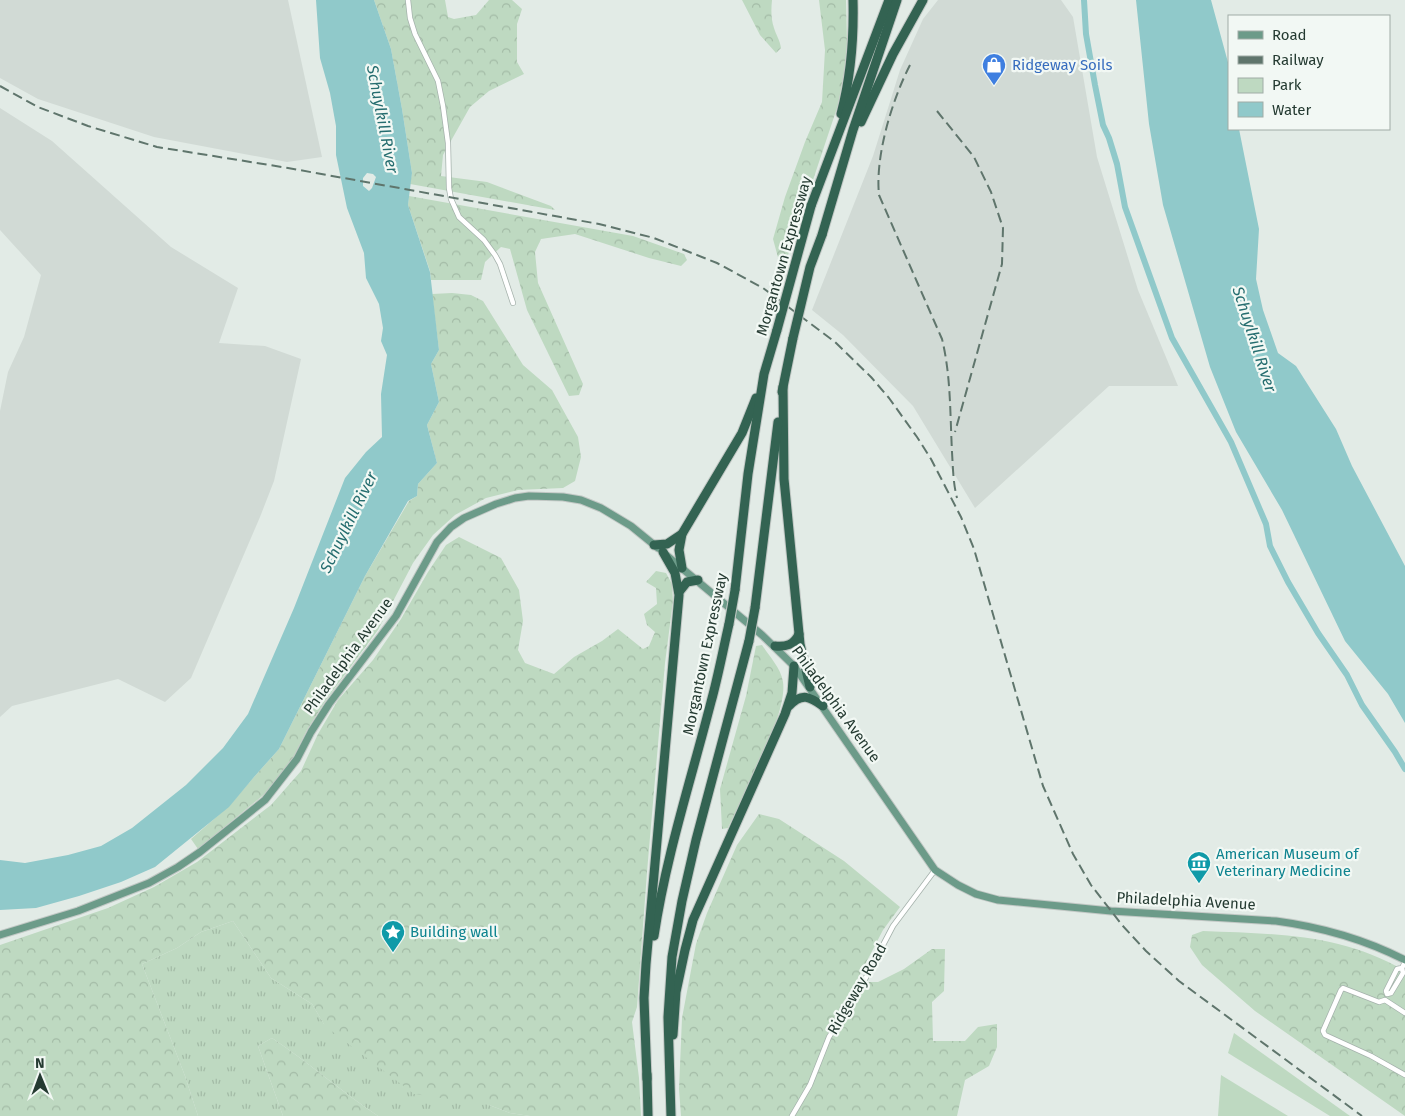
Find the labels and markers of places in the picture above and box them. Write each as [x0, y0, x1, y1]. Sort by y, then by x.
shop icon: Ridgeway Soils [981, 52, 1007, 86]
place label: Ridgeway Soils [1012, 56, 1112, 74]
place label: American Museum of Veterinary Medicine [1216, 845, 1359, 880]
museum icon: American Museum of Veterinary Medicine [1186, 850, 1212, 884]
place icon: Building wall [380, 919, 406, 953]
place label: Building wall [410, 923, 498, 941]

